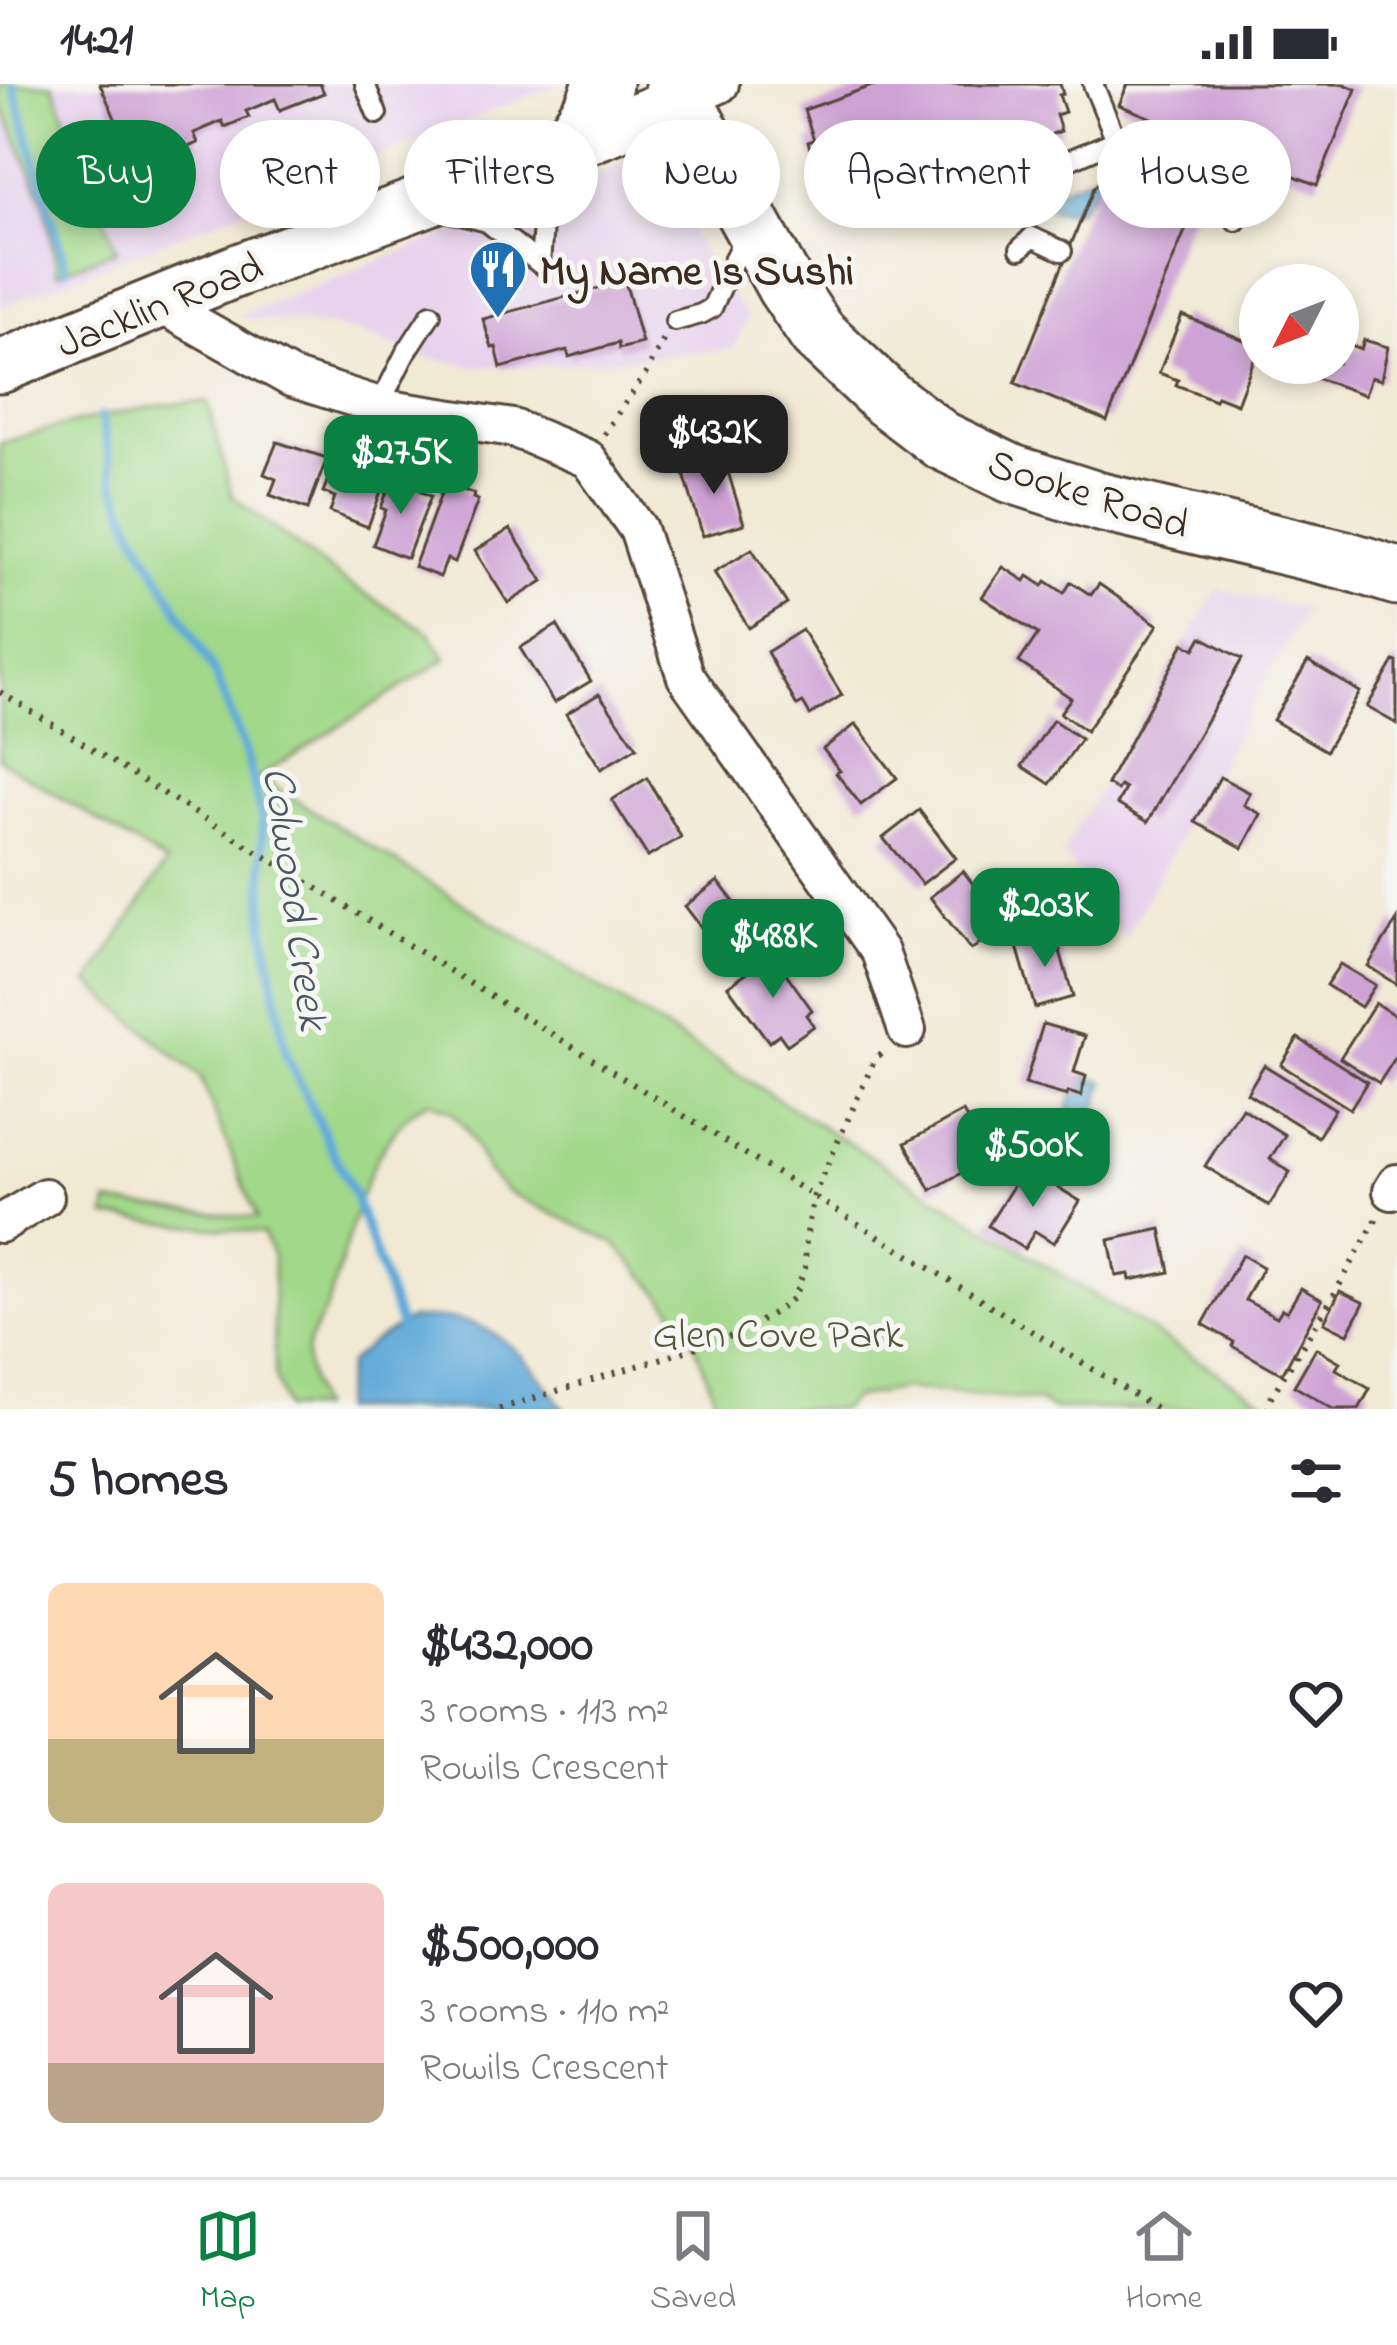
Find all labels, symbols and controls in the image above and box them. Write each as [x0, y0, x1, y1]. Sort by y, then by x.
text: 14:21 [60, 9, 133, 75]
chip: Buy [36, 120, 196, 228]
chip: Rent [220, 120, 380, 228]
chip: Filters [404, 120, 598, 228]
chip: New [622, 120, 780, 228]
chip: Apartment [804, 120, 1073, 228]
chip: House [1097, 120, 1291, 228]
street label: Jacklin Road [48, 238, 273, 376]
restaurant icon: My Name Is Sushi [467, 238, 529, 320]
place label: My Name Is Sushi [540, 243, 854, 304]
north arrow [1239, 264, 1359, 384]
map controls [1239, 264, 1359, 384]
pin: $432K [630, 395, 798, 497]
text: $432K [667, 405, 761, 462]
pin: $275K [317, 415, 485, 517]
text: $275K [351, 425, 451, 482]
street label: Sooke Road [979, 435, 1196, 557]
water label: Colwood Creek [242, 763, 345, 1037]
pin: $203K [961, 868, 1129, 970]
text: $203K [998, 878, 1092, 935]
pin: $488K [689, 899, 857, 1001]
text: $488K [729, 909, 817, 966]
pin: $500K [949, 1108, 1117, 1210]
text: $500K [984, 1118, 1082, 1175]
park label: Glen Cove Park [653, 1306, 904, 1367]
text: 5 homes [48, 1444, 229, 1519]
icon: filters [1283, 1448, 1349, 1514]
text: $432,000 [420, 1609, 593, 1684]
icon: home [144, 1631, 288, 1775]
icon: heart [1283, 1670, 1349, 1736]
text: 3 rooms · 113 m² [420, 1684, 669, 1741]
text: Rowils Crescent [420, 1741, 669, 1798]
text: $500,000 [420, 1909, 599, 1984]
icon: home [144, 1931, 288, 2075]
icon: heart [1283, 1970, 1349, 2036]
text: 3 rooms · 110 m² [420, 1984, 670, 2041]
text: Rowils Crescent [420, 2041, 669, 2098]
tab: Map [195, 2203, 261, 2323]
tab: Saved [650, 2203, 736, 2323]
tab: Home [1126, 2203, 1202, 2323]

